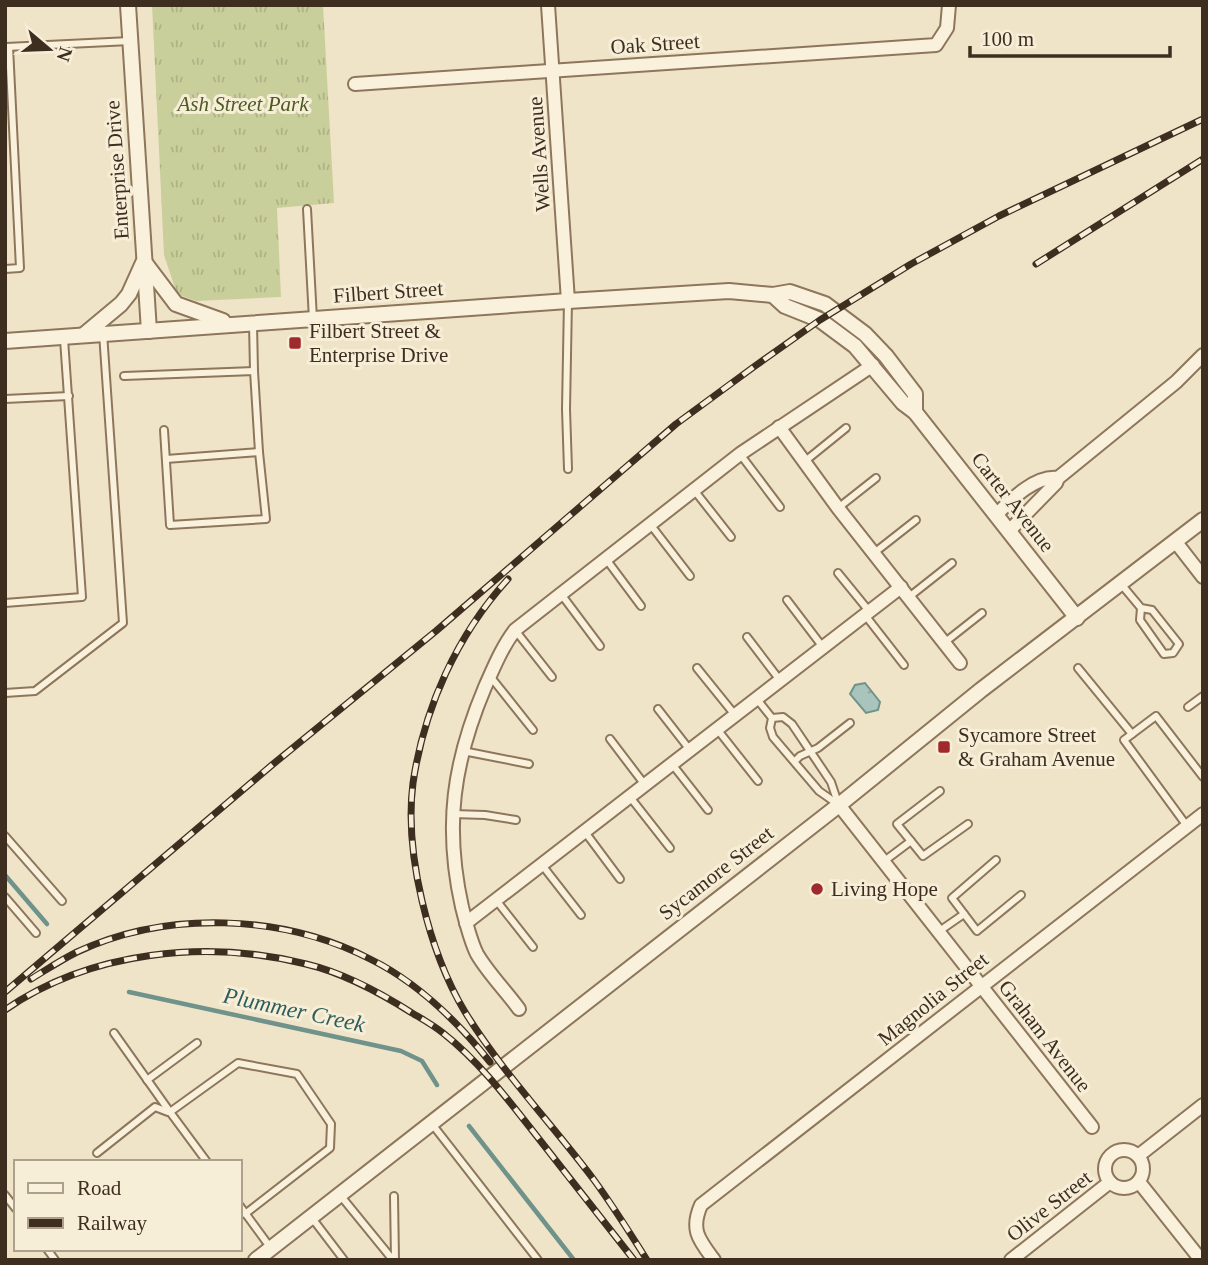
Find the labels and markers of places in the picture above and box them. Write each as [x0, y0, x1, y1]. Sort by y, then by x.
place label: Filbert Street & Enterprise Drive [309, 319, 448, 367]
marker: Filbert Street & Enterprise Drive [287, 335, 303, 351]
place label: Sycamore Street & Graham Avenue [958, 723, 1115, 771]
marker: Sycamore Street & Graham Avenue [936, 739, 952, 755]
place label: Living Hope [831, 877, 938, 901]
marker: Living Hope [809, 881, 825, 897]

